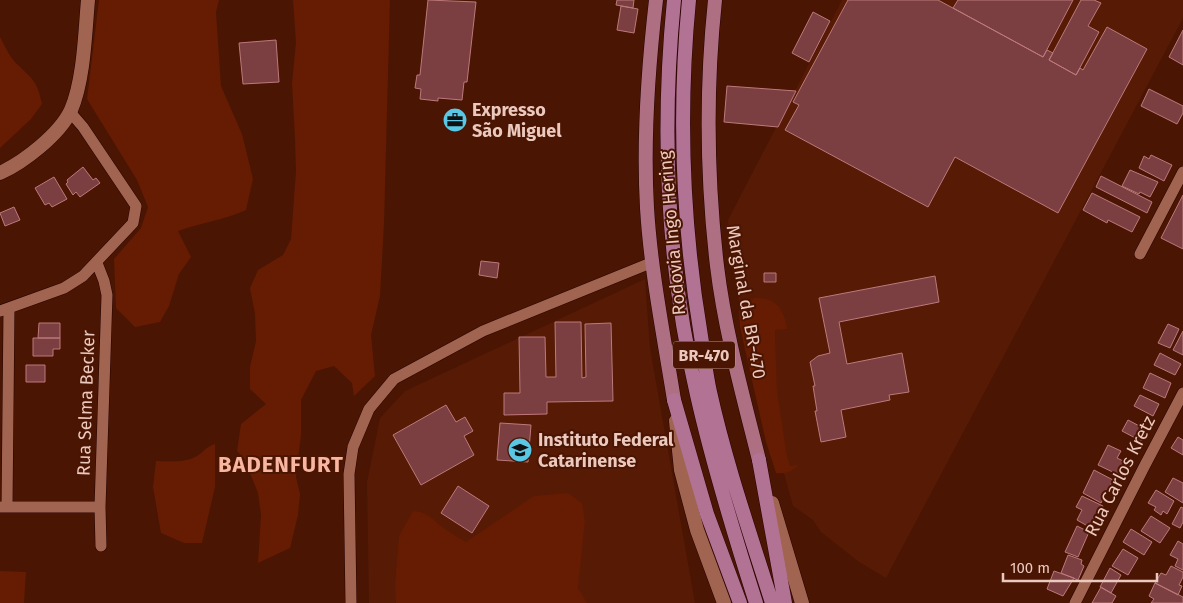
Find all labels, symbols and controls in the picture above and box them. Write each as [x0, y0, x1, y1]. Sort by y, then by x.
place label: Expresso São Miguel [472, 99, 562, 142]
office icon: Expresso São Miguel [442, 107, 468, 133]
street label: Rodovia Ingo Hering [654, 149, 690, 316]
street label: Marginal da BR-470 [722, 223, 770, 381]
street label: Rua Selma Becker [72, 330, 100, 476]
road number: BR-470 [673, 342, 735, 368]
street label: Rua Carlos Kretz [1080, 412, 1160, 540]
place label: Instituto Federal Catarinense [538, 429, 674, 472]
school or university icon: Instituto Federal Catarinense [507, 437, 533, 463]
district label: BADENFURT [218, 451, 344, 478]
scale bar [1003, 550, 1157, 582]
text: 100 m [1010, 559, 1050, 577]

